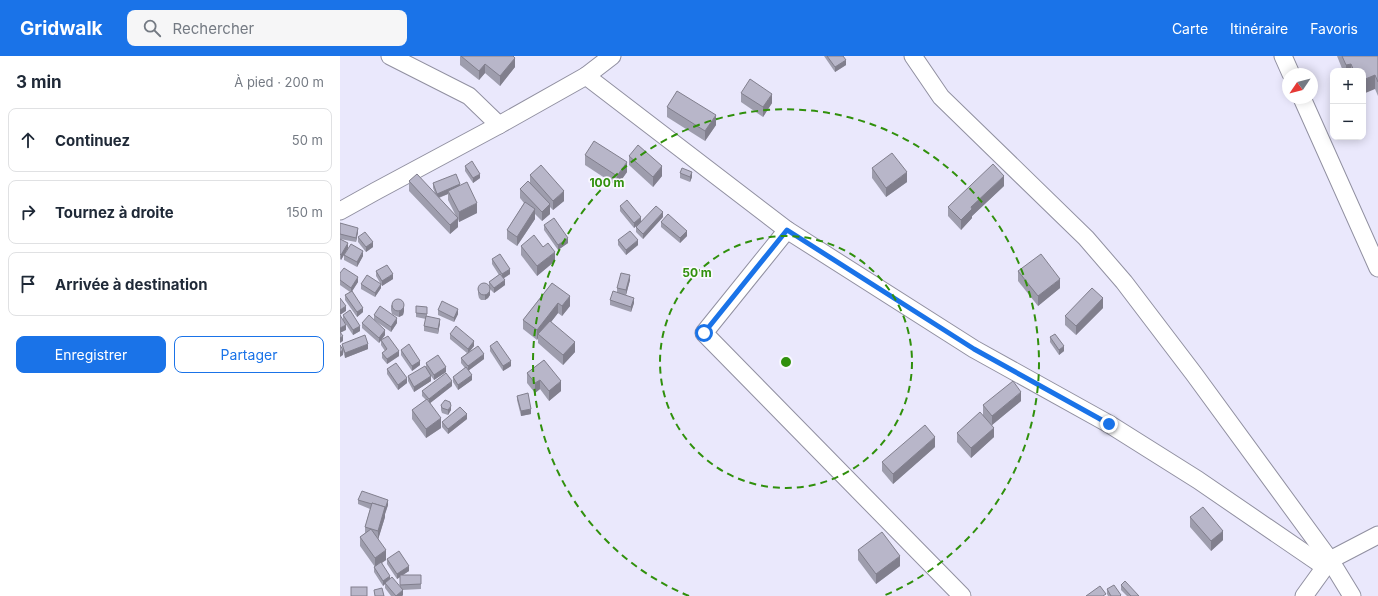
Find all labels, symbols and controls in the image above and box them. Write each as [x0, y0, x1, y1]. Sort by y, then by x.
search box [127, 10, 407, 46]
text: Gridwalk [20, 17, 103, 40]
icon: search [141, 17, 163, 39]
text: Rechercher [173, 19, 254, 38]
text: Carte [1172, 20, 1208, 37]
text: Itinéraire [1230, 20, 1288, 37]
text: Favoris [1310, 20, 1358, 37]
north arrow [1282, 68, 1318, 104]
map controls [1330, 68, 1366, 140]
button: + [1330, 68, 1366, 104]
text: 3 min [16, 72, 62, 92]
text: À pied · 200 m [234, 74, 324, 90]
button: − [1330, 104, 1366, 140]
icon: ahead [17, 129, 39, 151]
text: Continuez [55, 131, 130, 150]
text: 50 m [292, 132, 323, 148]
text: 100 m [589, 175, 625, 190]
icon: right [17, 201, 39, 223]
text: Tournez à droite [55, 203, 174, 222]
text: 150 m [287, 204, 323, 220]
text: 50 m [682, 265, 712, 280]
icon: arrive [17, 273, 39, 295]
text: Arrivée à destination [55, 275, 208, 294]
route start [695, 324, 713, 342]
button: Enregistrer [16, 336, 166, 373]
button: Partager [174, 336, 324, 373]
centre of rings [779, 355, 793, 369]
route end [1100, 415, 1118, 433]

